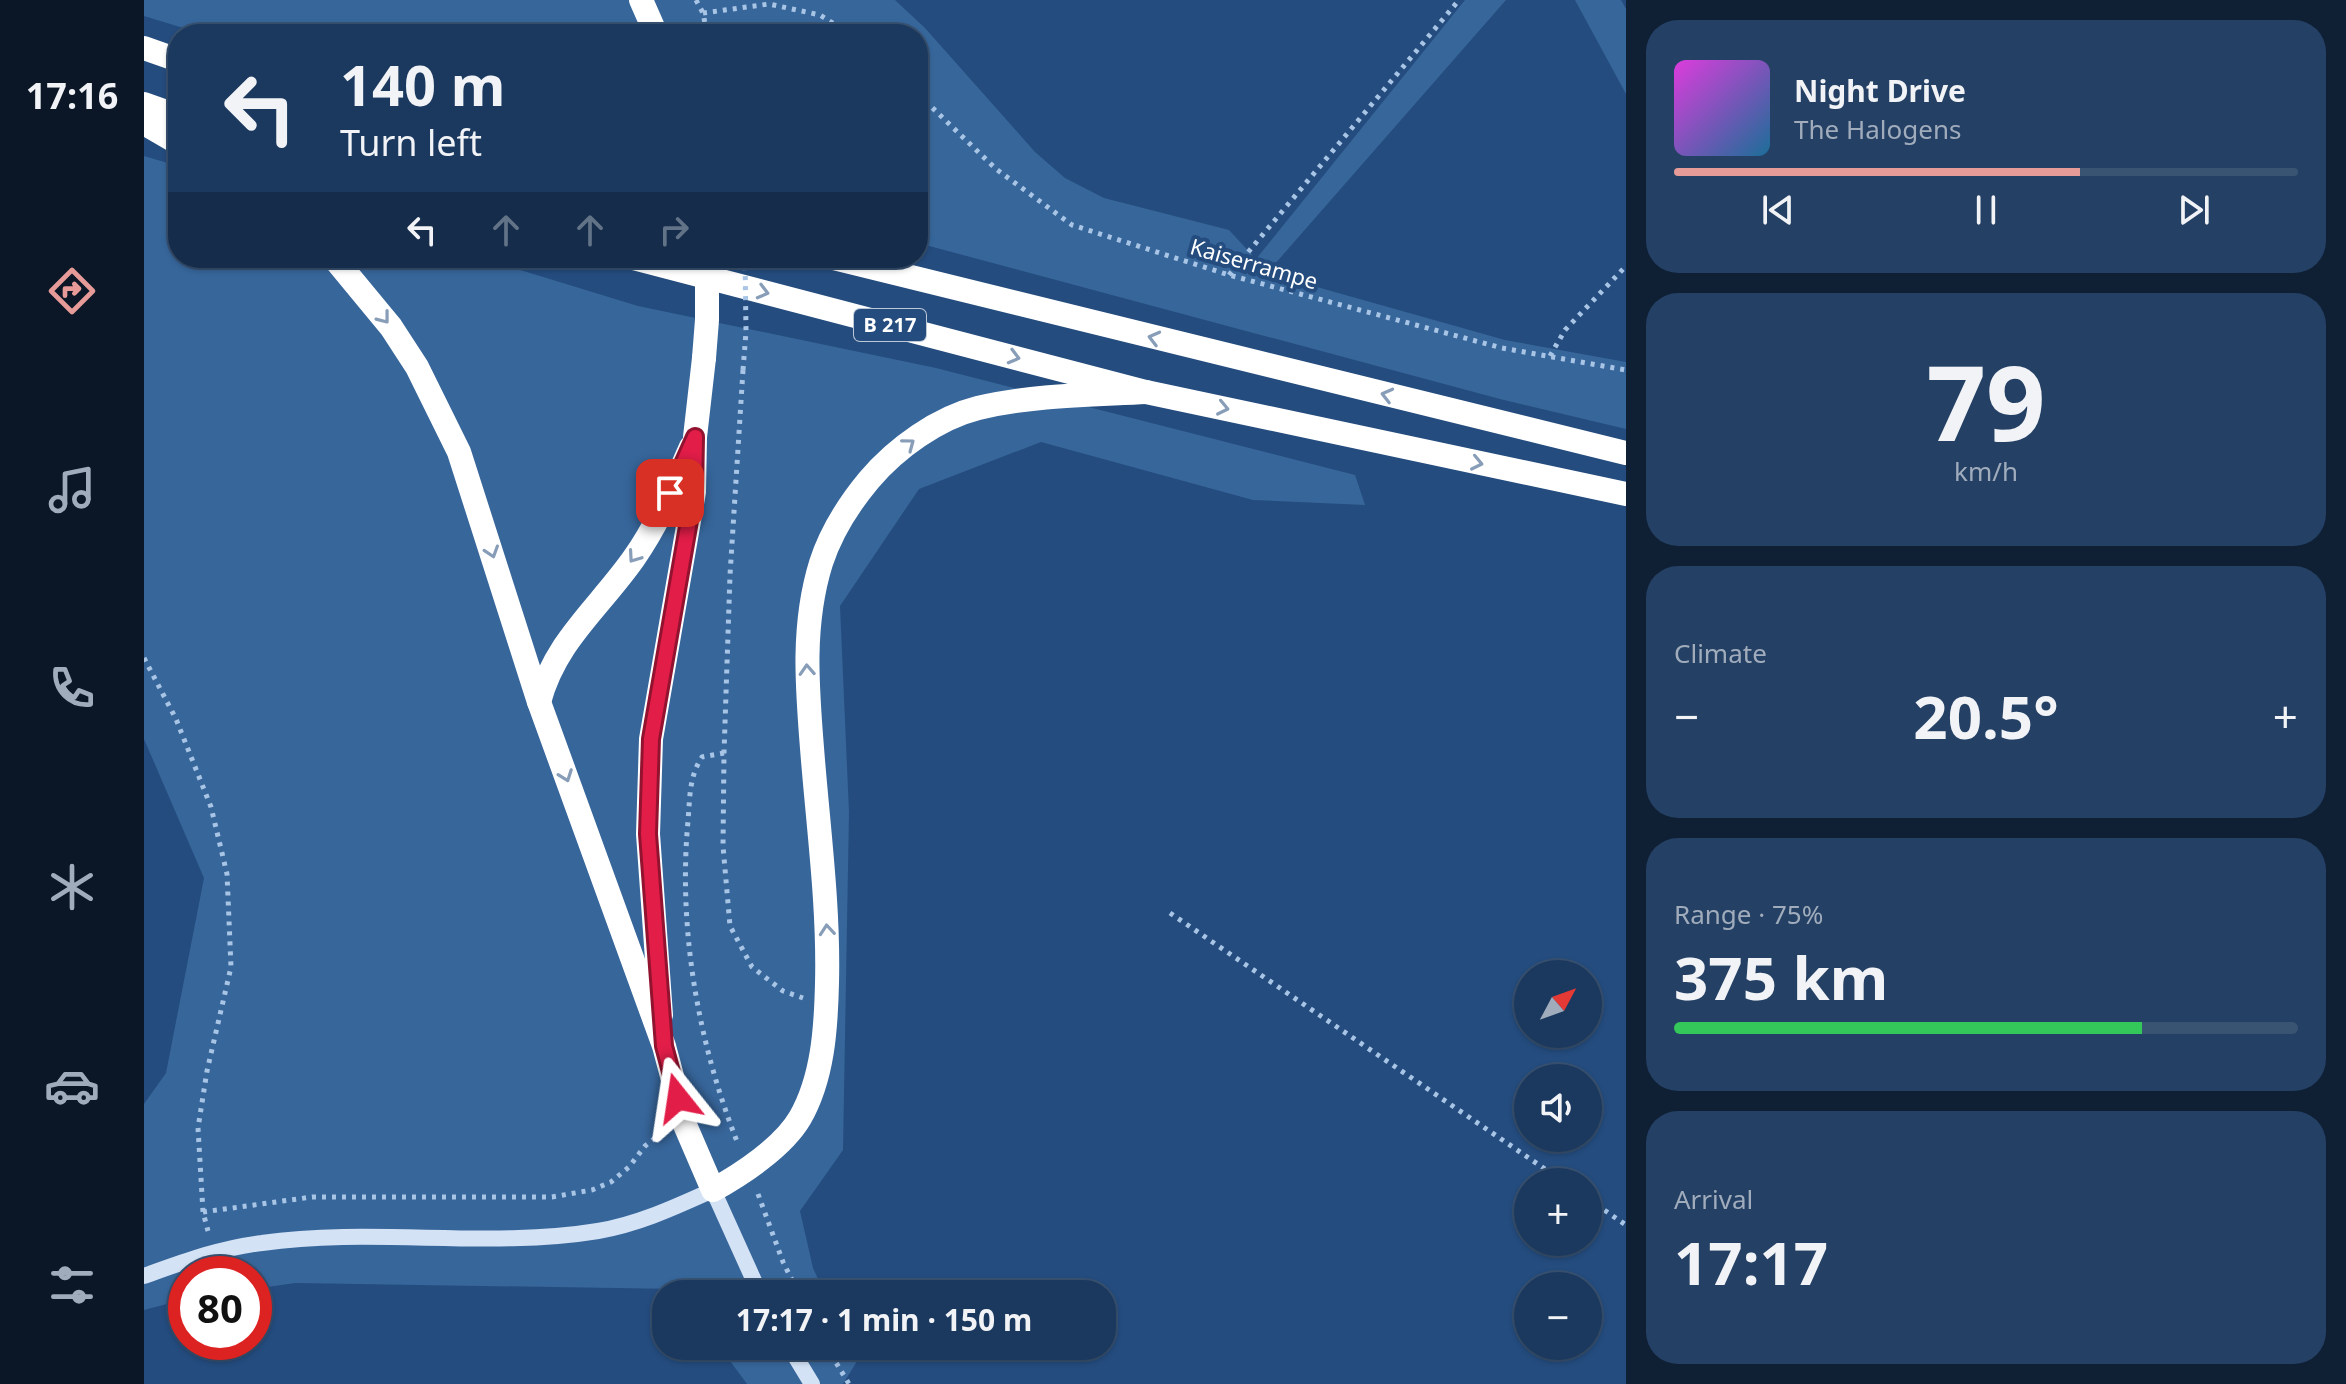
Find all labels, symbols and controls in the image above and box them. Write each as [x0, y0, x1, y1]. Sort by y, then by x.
text: 140 m [340, 46, 505, 122]
icon: left [208, 56, 312, 160]
text: Night Drive [1794, 70, 1966, 111]
text: 17:16 [26, 71, 118, 120]
text: The Halogens [1794, 111, 1961, 147]
text: Turn left [340, 118, 482, 167]
icon: previous [1756, 188, 1800, 232]
icon: pause [1964, 188, 2008, 232]
icon: next [2172, 188, 2216, 232]
icon: left [400, 208, 444, 252]
icon: ahead [484, 208, 528, 252]
icon: ahead [568, 208, 612, 252]
icon: right [652, 208, 696, 252]
street label: Kaiserrampe [1187, 231, 1321, 296]
icon: directions [44, 263, 100, 319]
one-way arrow [755, 282, 769, 299]
one-way arrow [374, 309, 388, 323]
road number: B 217 [854, 309, 926, 341]
one-way arrow [1147, 330, 1161, 347]
text: 79 [1927, 330, 2045, 471]
one-way arrow [1007, 348, 1021, 365]
one-way arrow [1380, 387, 1394, 404]
one-way arrow [1215, 399, 1229, 416]
one-way arrow [901, 439, 915, 453]
text: km/h [1954, 453, 2018, 489]
one-way arrow [1470, 454, 1483, 471]
pin [636, 459, 704, 527]
icon: music [44, 462, 100, 518]
icon: arrive [648, 471, 692, 515]
one-way arrow [483, 545, 499, 559]
one-way arrow [629, 548, 644, 562]
text: Climate [1674, 635, 1767, 671]
icon: phone [44, 660, 100, 716]
one-way arrow [798, 663, 815, 676]
text: 20.5° [1913, 675, 2059, 757]
text: − [1674, 686, 1699, 746]
text: + [2273, 686, 2298, 746]
one-way arrow [556, 768, 573, 782]
icon: climate [44, 859, 100, 915]
text: Range · 75% [1674, 896, 1823, 932]
one-way arrow [818, 923, 835, 936]
text: 375 km [1674, 936, 1888, 1018]
north arrow [1514, 960, 1602, 1048]
map controls [1514, 960, 1602, 1360]
position arrow [636, 1056, 720, 1140]
icon: car [44, 1058, 100, 1114]
button: sound [1514, 1064, 1602, 1152]
button: + [1514, 1168, 1602, 1256]
text: Arrival [1674, 1181, 1753, 1217]
text: 17:17 [1674, 1221, 1828, 1303]
speed limit sign: 80 [168, 1256, 272, 1360]
icon: filters [44, 1257, 100, 1313]
button: − [1514, 1272, 1602, 1360]
text: 17:17 · 1 min · 150 m [736, 1299, 1032, 1340]

